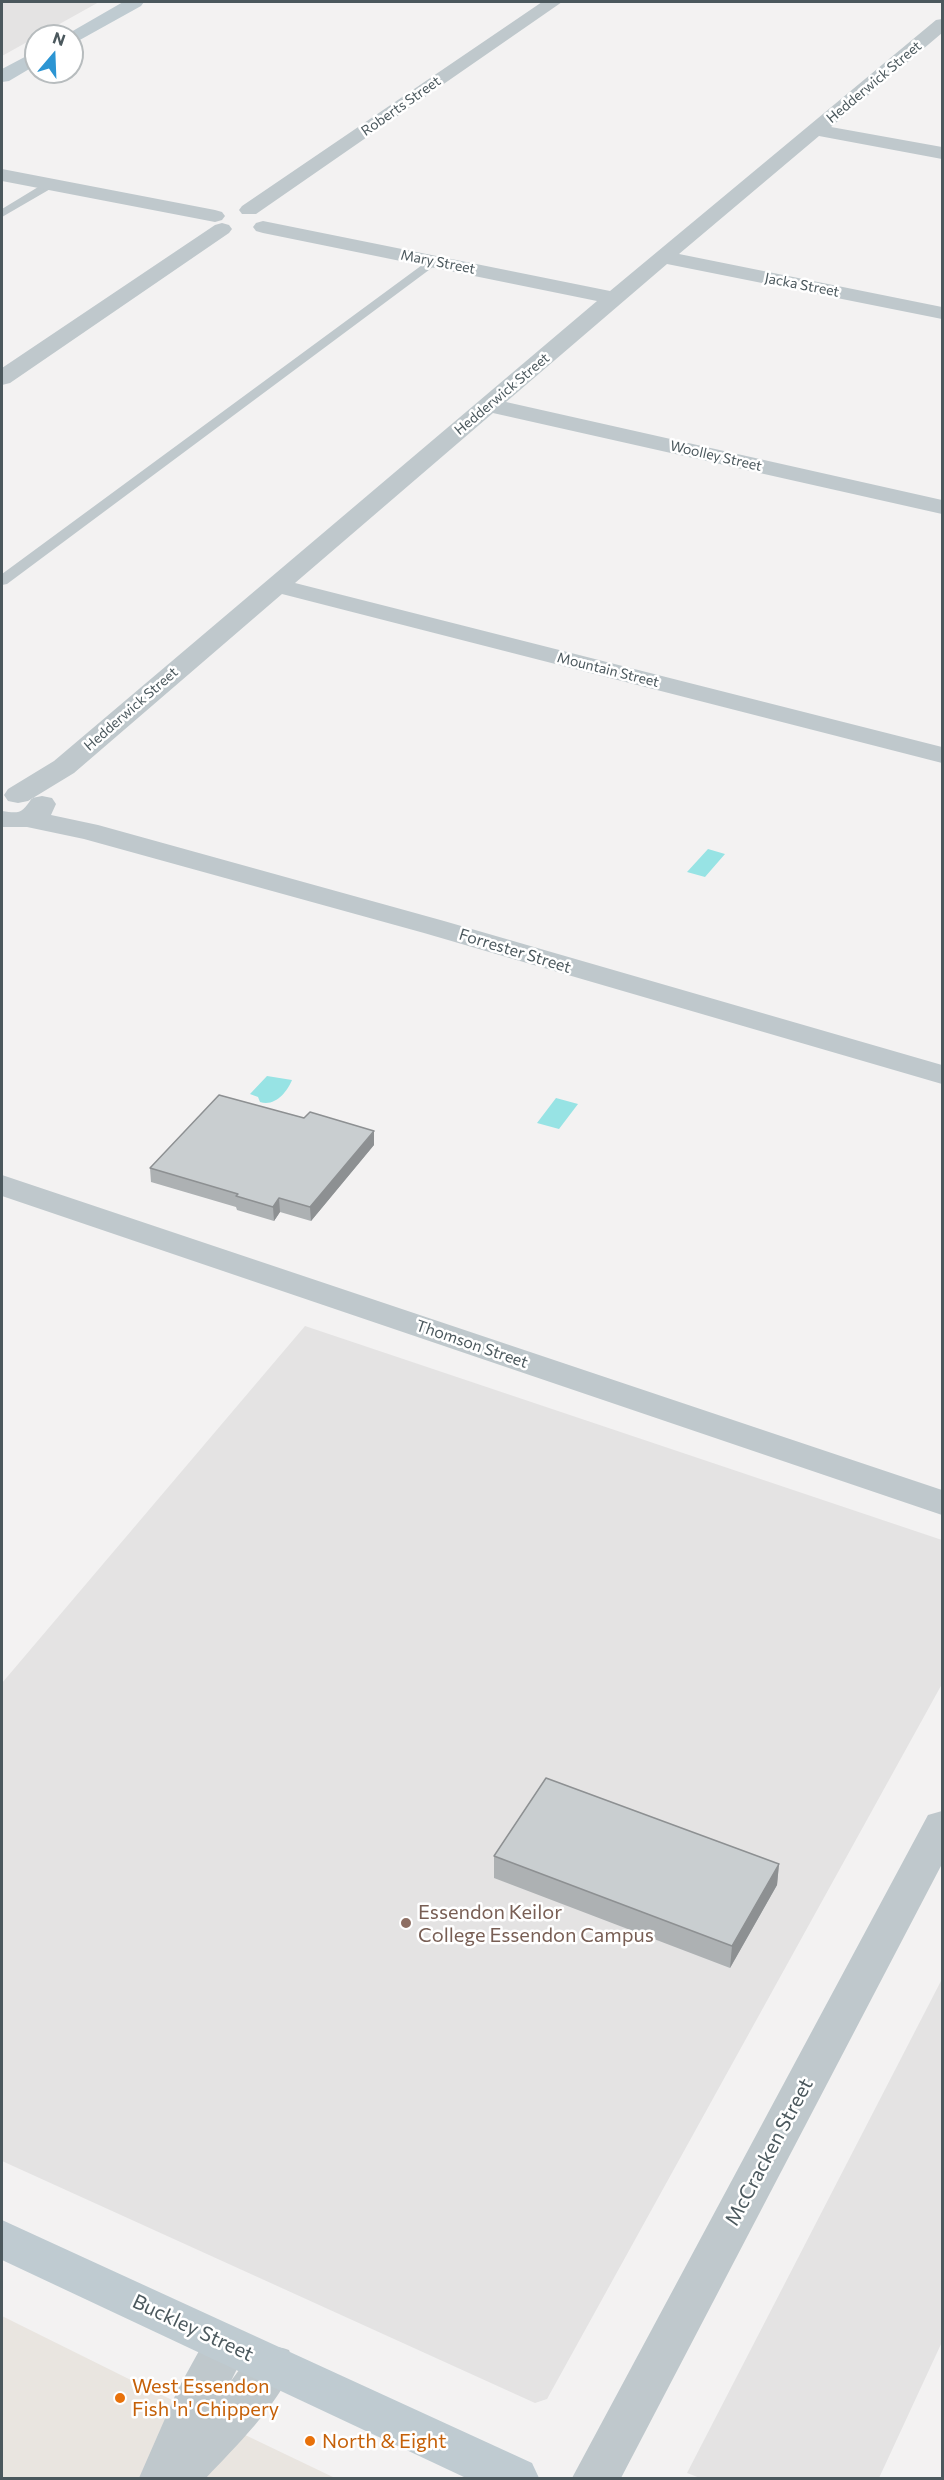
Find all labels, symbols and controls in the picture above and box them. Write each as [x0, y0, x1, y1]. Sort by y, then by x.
north arrow [24, 24, 84, 84]
text: N [51, 27, 68, 49]
street label: Hedderwick Street [823, 37, 925, 127]
street label: Roberts Street [358, 72, 444, 140]
street label: Mary Street [399, 247, 477, 277]
street label: Jacka Street [763, 270, 841, 300]
street label: Hedderwick Street [451, 349, 553, 439]
street label: Woolley Street [668, 437, 764, 475]
street label: Mountain Street [555, 649, 661, 691]
street label: Hedderwick Street [81, 664, 181, 754]
street label: Forrester Street [457, 925, 573, 977]
street label: Thomson Street [413, 1316, 531, 1372]
place label: Essendon Keilor College Essendon Campus [418, 1900, 654, 1947]
marker: Essendon Keilor College Essendon Campus [399, 1916, 413, 1930]
street label: McCracken Street [720, 2074, 818, 2230]
street label: Buckley Street [129, 2289, 257, 2367]
place label: West Essendon Fish 'n' Chippery [132, 2374, 279, 2421]
marker: West Essendon Fish 'n' Chippery [113, 2391, 127, 2405]
place label: North & Eight [322, 2429, 447, 2453]
marker: North & Eight [303, 2434, 317, 2448]

